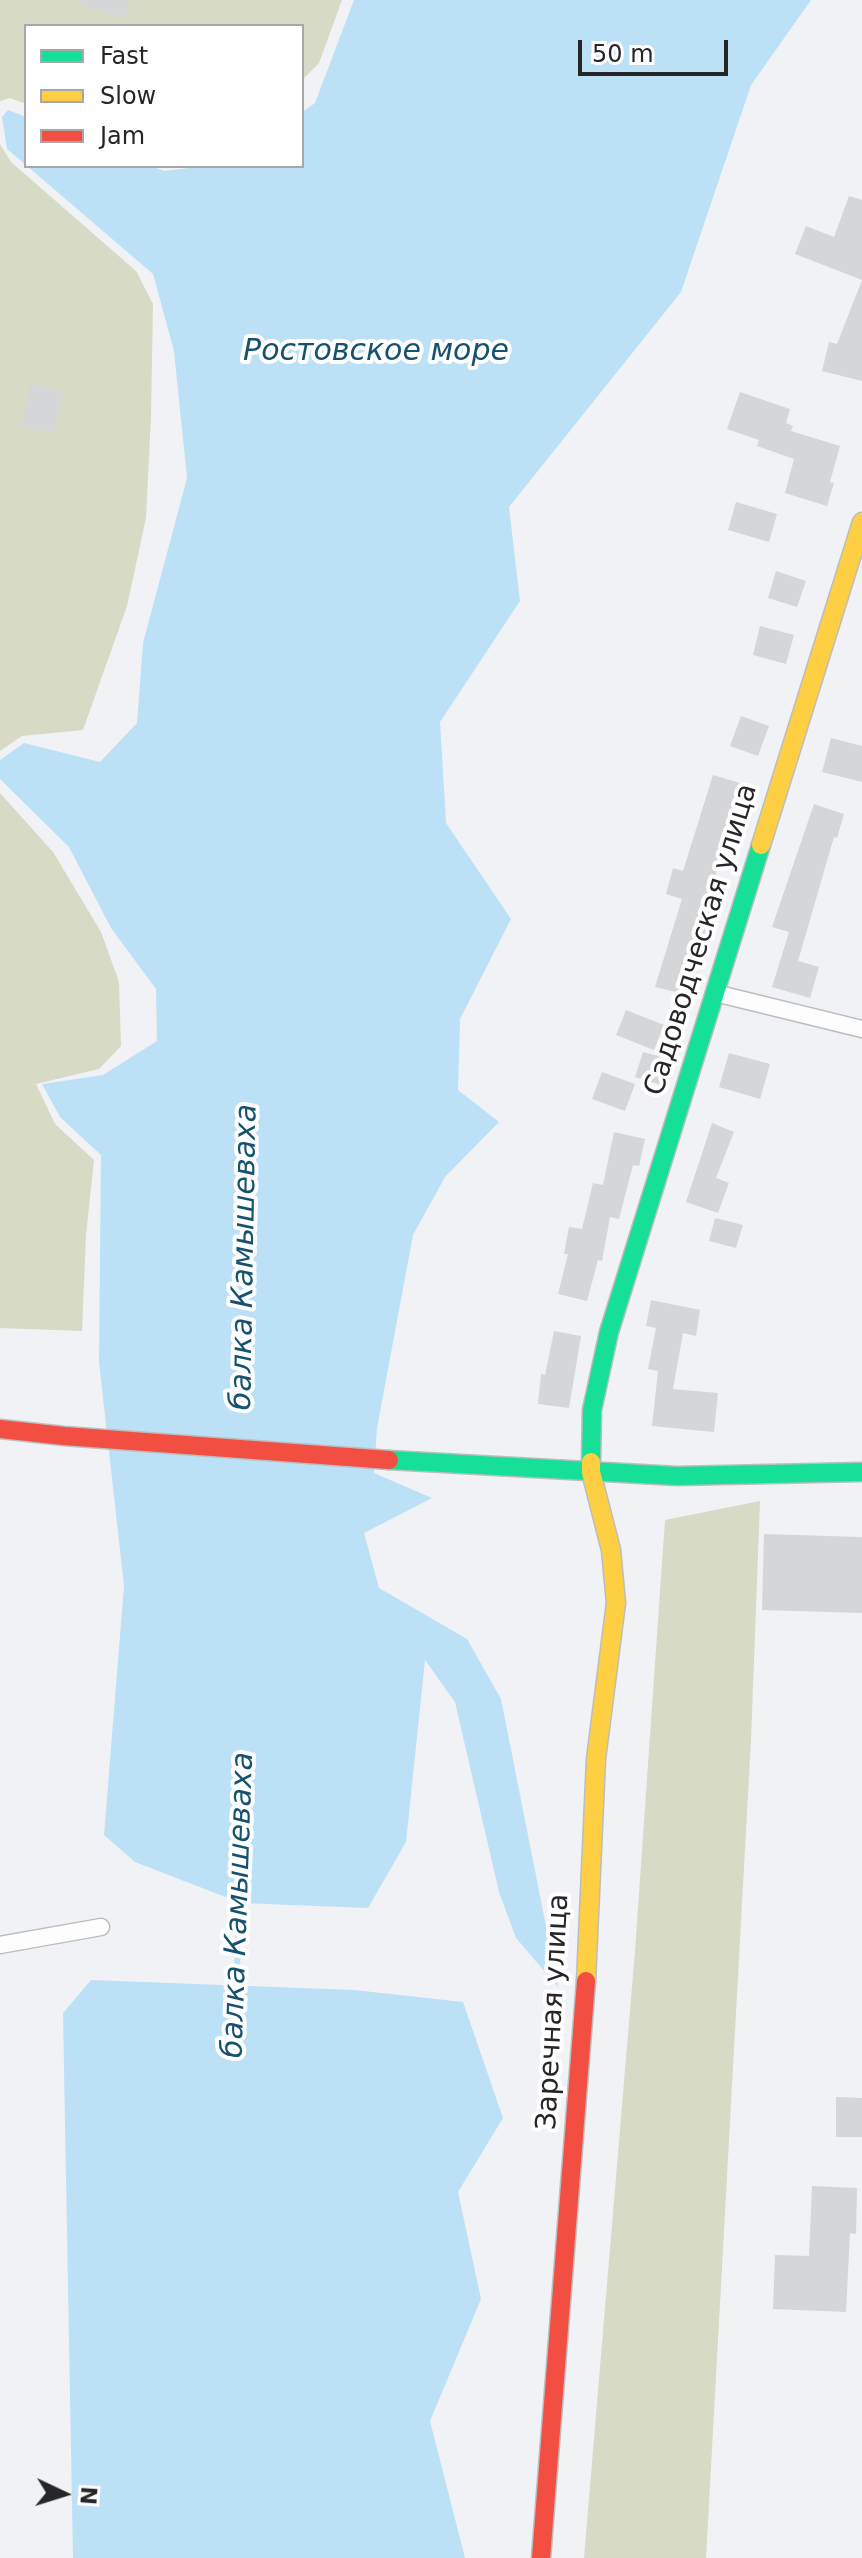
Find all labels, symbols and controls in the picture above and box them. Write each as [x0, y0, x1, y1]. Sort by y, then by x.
legend [24, 24, 304, 168]
scale bar [582, 24, 732, 74]
text: 50 m [592, 40, 654, 68]
text: Fast [100, 42, 148, 70]
text: Slow [100, 82, 156, 110]
text: Jam [100, 122, 145, 150]
water label: Ростовское море [243, 334, 509, 370]
street label: Садоводческая улица [639, 780, 765, 1100]
water label: балка Камышеваха [224, 1104, 266, 1410]
water label: балка Камышеваха [216, 1751, 262, 2059]
street label: Заречная улица [531, 1893, 577, 2131]
north arrow [24, 2454, 104, 2534]
text: N [75, 2486, 102, 2506]

